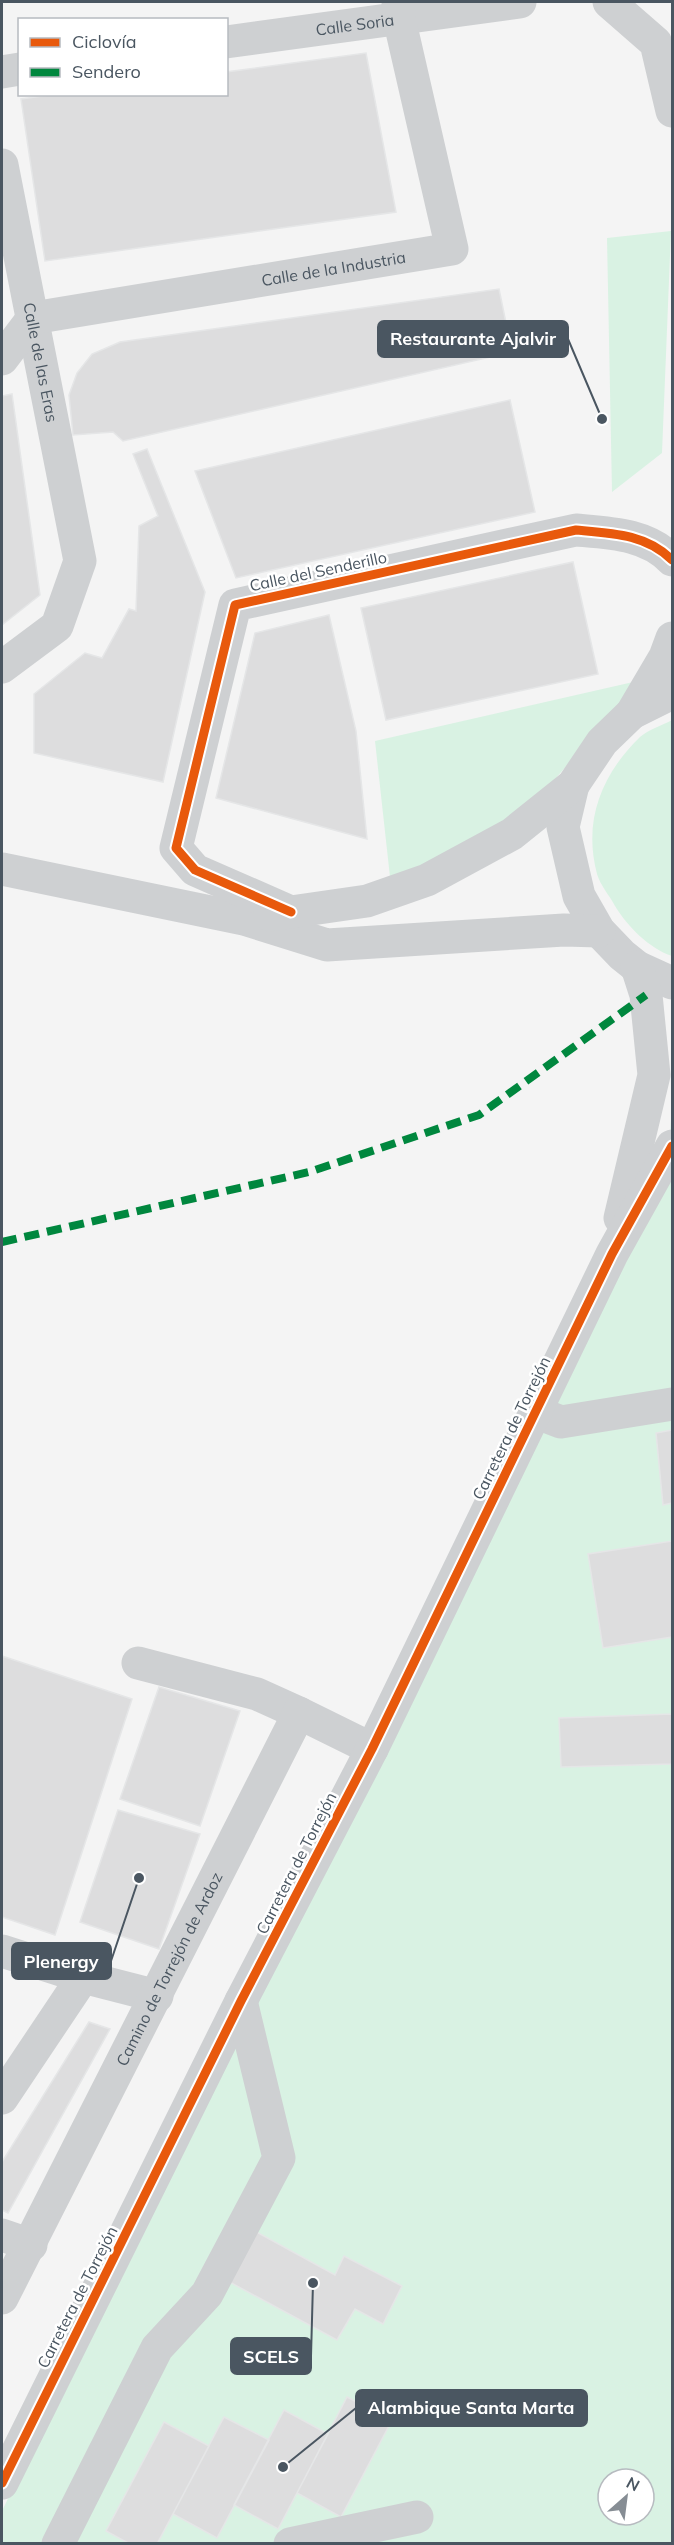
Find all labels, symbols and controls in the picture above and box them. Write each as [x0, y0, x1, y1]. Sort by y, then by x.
street label: Calle Soria [314, 9, 395, 40]
legend [18, 18, 228, 96]
text: Ciclovía [72, 30, 137, 53]
text: Sendero [72, 60, 141, 83]
street label: Calle de la Industria [260, 247, 407, 290]
street label: Calle de las Eras [19, 301, 62, 424]
callout: Restaurante Ajalvir [378, 321, 568, 357]
text: Restaurante Ajalvir [390, 327, 557, 350]
street label: Calle del Senderillo [248, 547, 388, 595]
street label: Carretera de Torrejón [468, 1353, 554, 1503]
street label: Carretera de Torrejón [251, 1789, 341, 1937]
street label: Camino de Torrejón de Ardoz [112, 1869, 227, 2069]
callout: Plenergy [12, 1943, 111, 1979]
text: Plenergy [23, 1950, 99, 1973]
street label: Carretera de Torrejón [32, 2223, 122, 2371]
callout: SCELS [231, 2338, 311, 2374]
text: SCELS [243, 2345, 299, 2368]
callout: Alambique Santa Marta [356, 2390, 587, 2426]
text: Alambique Santa Marta [368, 2396, 575, 2419]
north arrow [596, 2467, 656, 2527]
text: N [623, 2472, 643, 2495]

